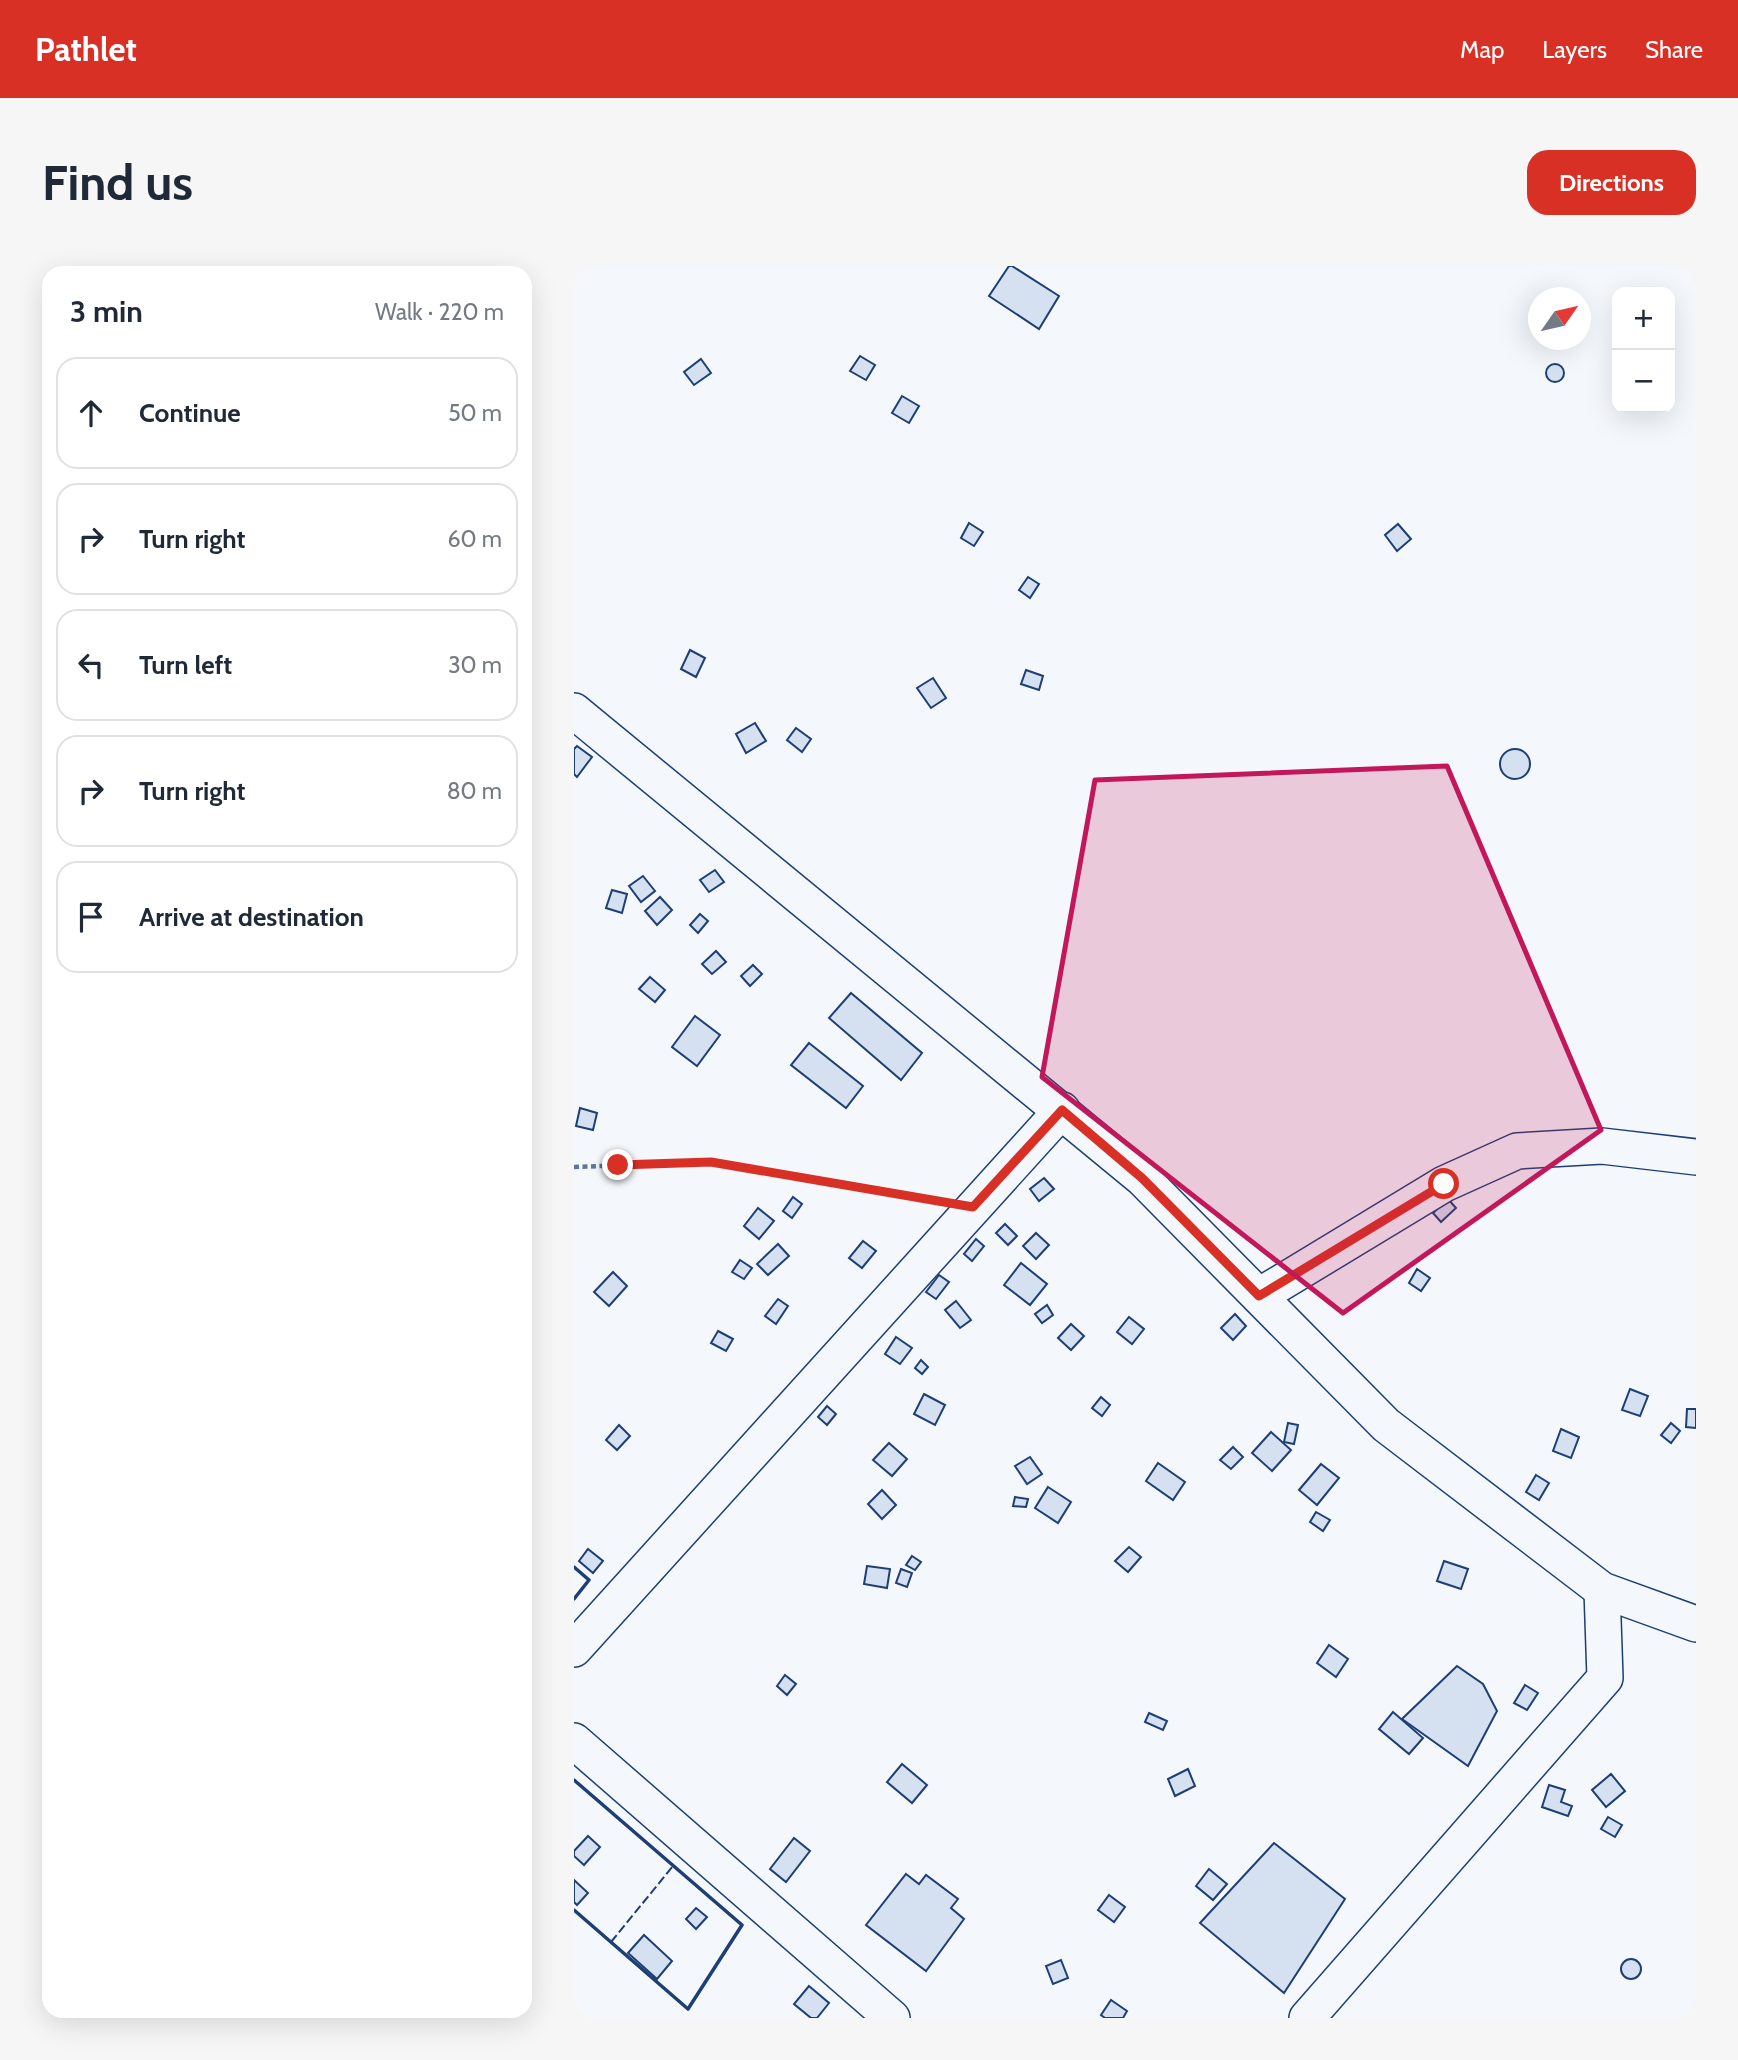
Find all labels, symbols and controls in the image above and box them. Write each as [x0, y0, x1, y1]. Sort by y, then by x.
text: Pathlet [35, 29, 137, 69]
text: Map [1460, 35, 1504, 64]
text: Layers [1542, 35, 1607, 64]
text: Share [1645, 35, 1703, 64]
button: Directions [1527, 150, 1696, 215]
text: Find us [42, 153, 193, 212]
north arrow [1528, 287, 1591, 350]
map controls [1612, 287, 1675, 413]
button: + [1612, 287, 1675, 350]
text: 3 min [70, 293, 143, 330]
text: Walk · 220 m [375, 298, 504, 326]
button: − [1612, 350, 1675, 413]
icon: ahead [72, 394, 110, 432]
text: Continue [139, 397, 241, 429]
text: 50 m [448, 399, 502, 427]
icon: right [72, 520, 110, 558]
text: Turn right [139, 523, 245, 555]
text: 60 m [448, 525, 502, 553]
icon: left [72, 646, 110, 684]
text: Turn left [139, 649, 232, 681]
text: 30 m [448, 651, 502, 679]
icon: right [72, 772, 110, 810]
text: Turn right [139, 775, 245, 807]
text: 80 m [447, 777, 502, 805]
icon: arrive [72, 898, 110, 936]
text: Arrive at destination [139, 901, 364, 933]
route end [602, 1149, 633, 1180]
route start [1428, 1168, 1459, 1199]

